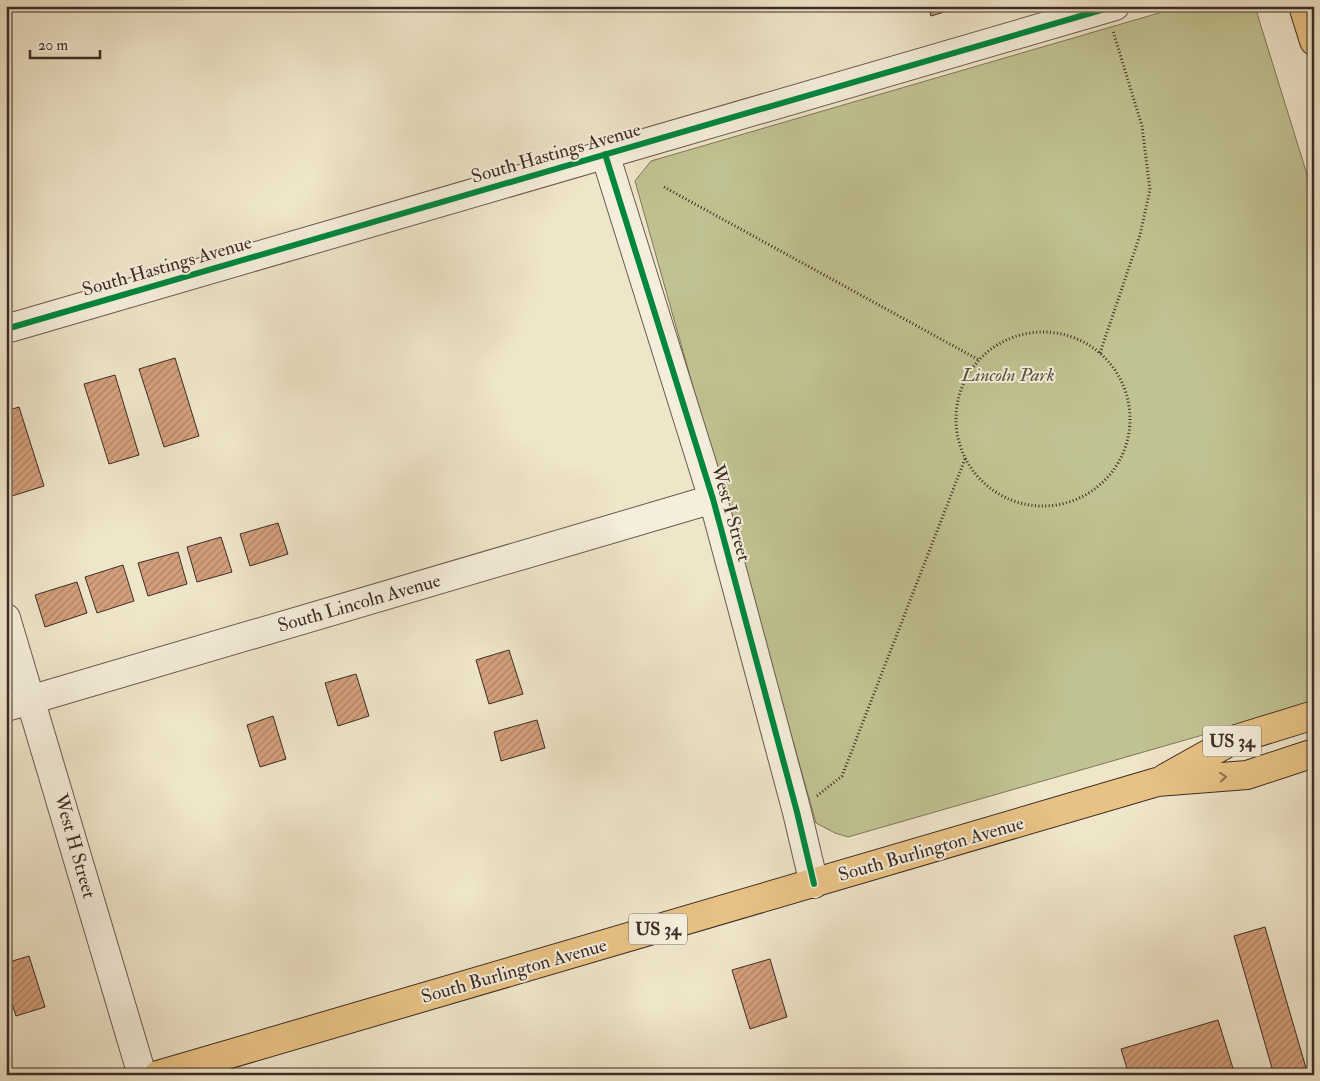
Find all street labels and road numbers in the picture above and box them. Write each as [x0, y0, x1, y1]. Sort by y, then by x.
street label: South Hastings Avenue [468, 117, 644, 189]
street label: South Hastings Avenue [79, 230, 255, 302]
street label: West I Street [705, 461, 756, 564]
street label: South Lincoln Avenue [275, 568, 443, 638]
road number: US 34 [1203, 726, 1261, 756]
street label: West H Street [48, 790, 101, 901]
street label: South Burlington Avenue [835, 811, 1027, 887]
road number: US 34 [629, 914, 687, 944]
street label: South Burlington Avenue [418, 933, 610, 1009]

